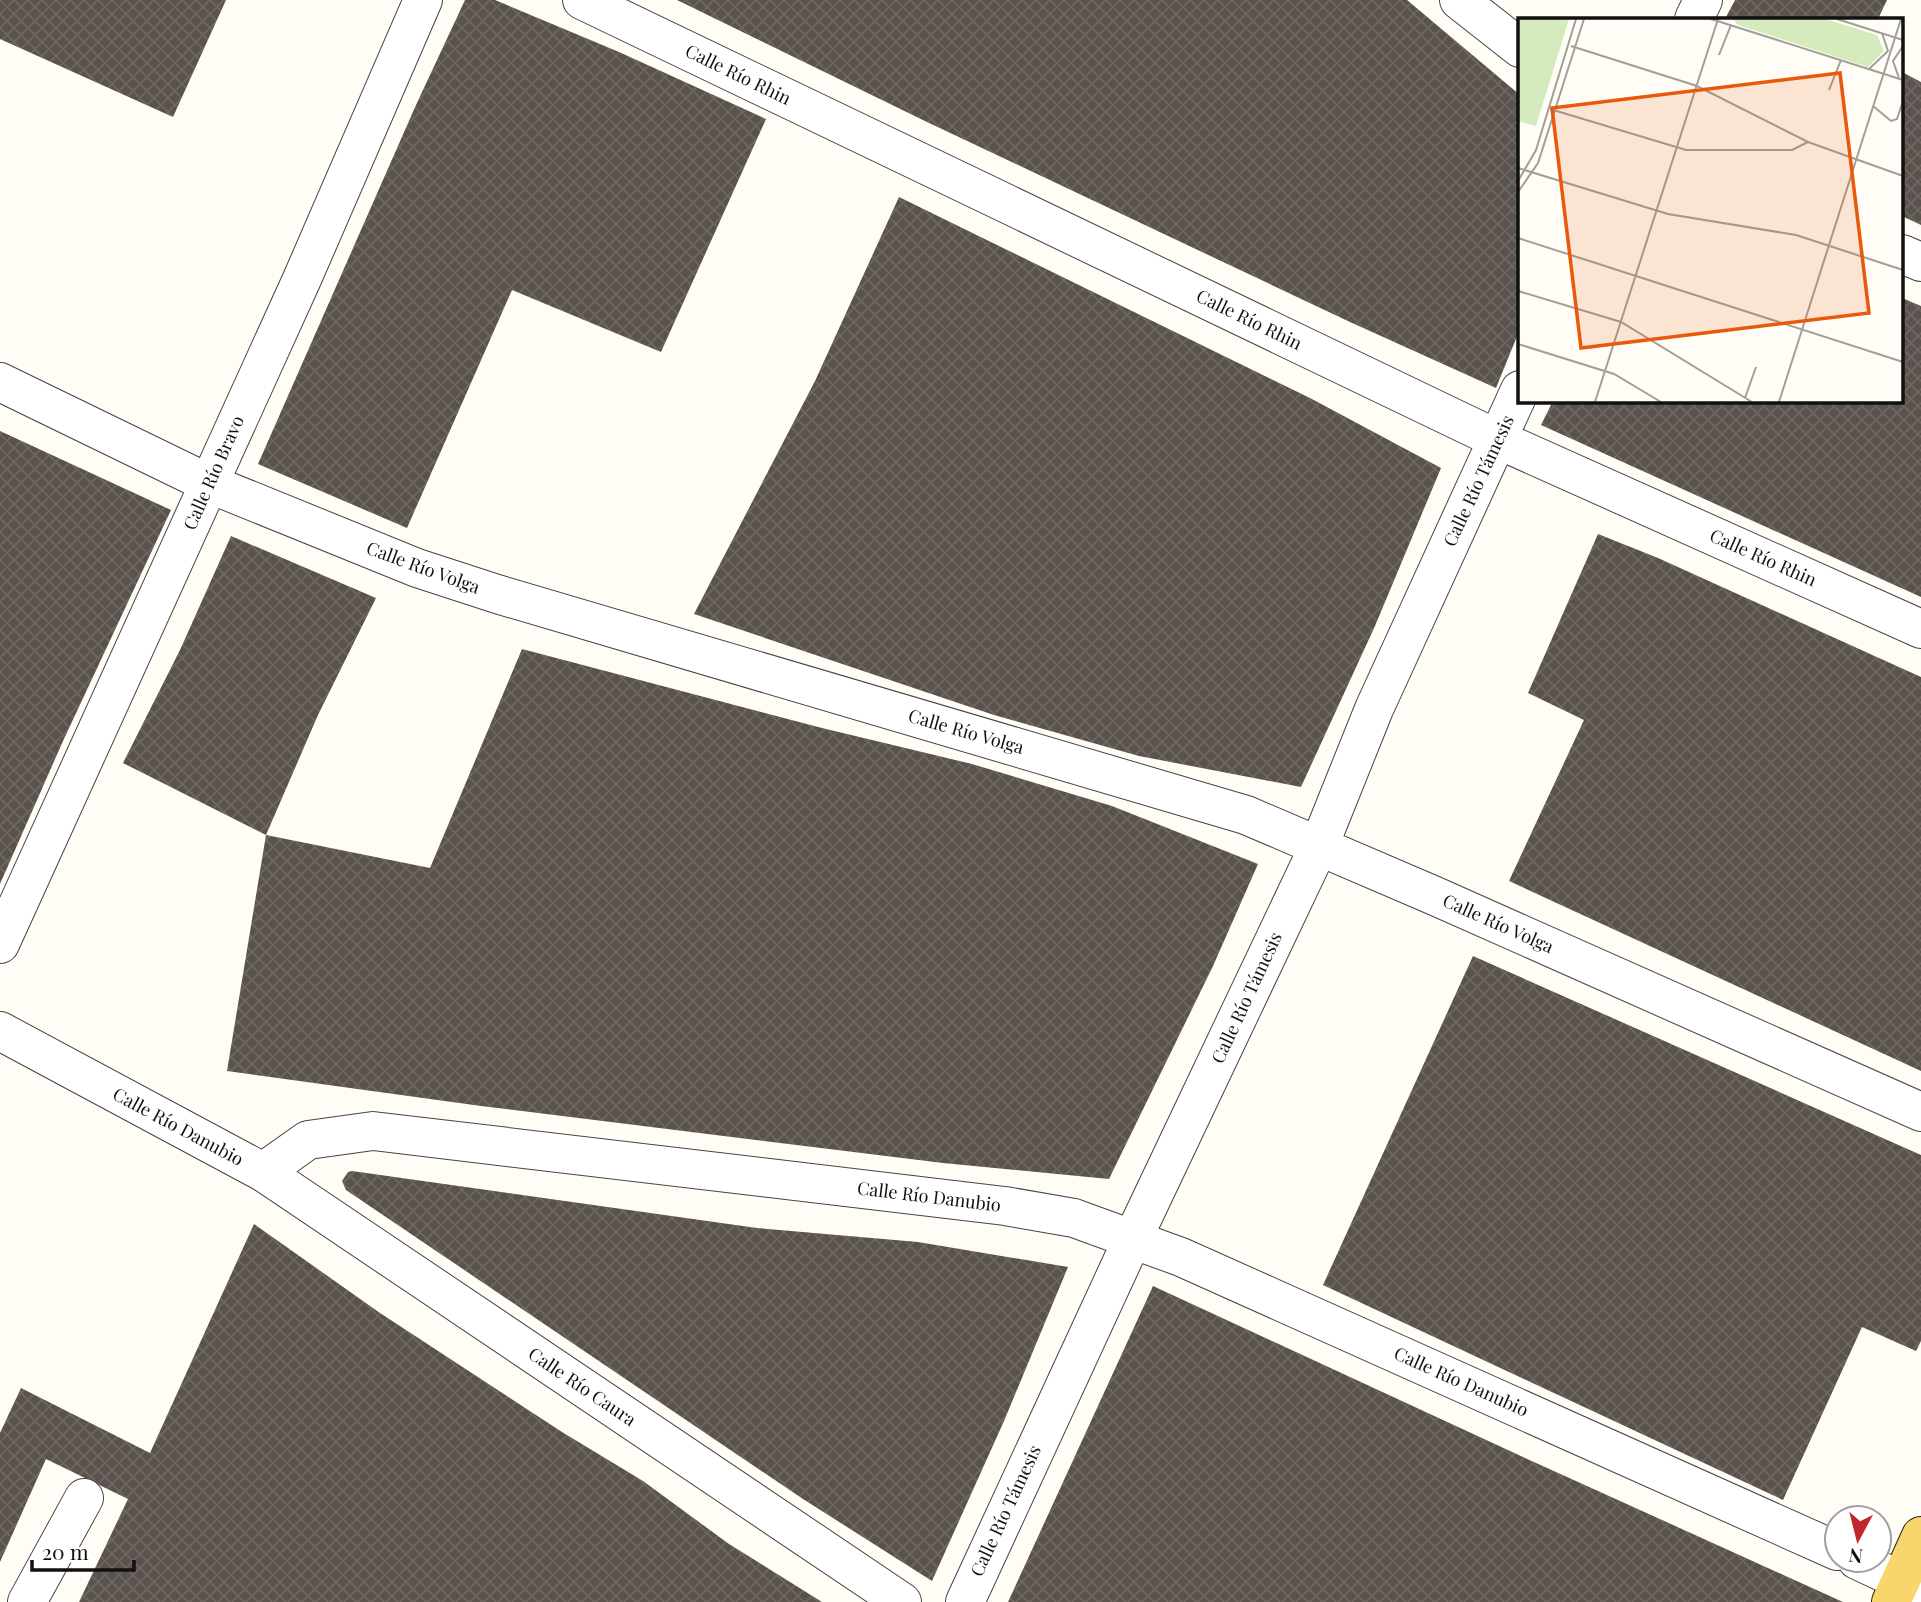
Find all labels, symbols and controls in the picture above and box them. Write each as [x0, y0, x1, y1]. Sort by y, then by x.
inset map [1518, 18, 1904, 402]
street label: Calle Río Rhin [682, 38, 795, 110]
street label: Calle Río Rhin [1193, 283, 1306, 355]
street label: Calle Río Bravo [177, 411, 249, 534]
street label: Calle Río Támesis [1437, 411, 1519, 550]
street label: Calle Río Rhin [1706, 523, 1821, 591]
street label: Calle Río Volga [363, 535, 483, 599]
street label: Calle Río Volga [906, 703, 1027, 759]
street label: Calle Río Volga [1439, 888, 1558, 958]
street label: Calle Río Támesis [1205, 928, 1287, 1067]
street label: Calle Río Danubio [109, 1082, 248, 1171]
street label: Calle Río Danubio [856, 1175, 1003, 1217]
street label: Calle Río Caura [524, 1341, 641, 1431]
street label: Calle Río Danubio [1390, 1341, 1533, 1422]
street label: Calle Río Támesis [964, 1441, 1046, 1580]
north arrow [1823, 1504, 1893, 1574]
scale bar [32, 1528, 133, 1572]
text: 20 m [42, 1537, 89, 1565]
text: N [1847, 1543, 1864, 1571]

